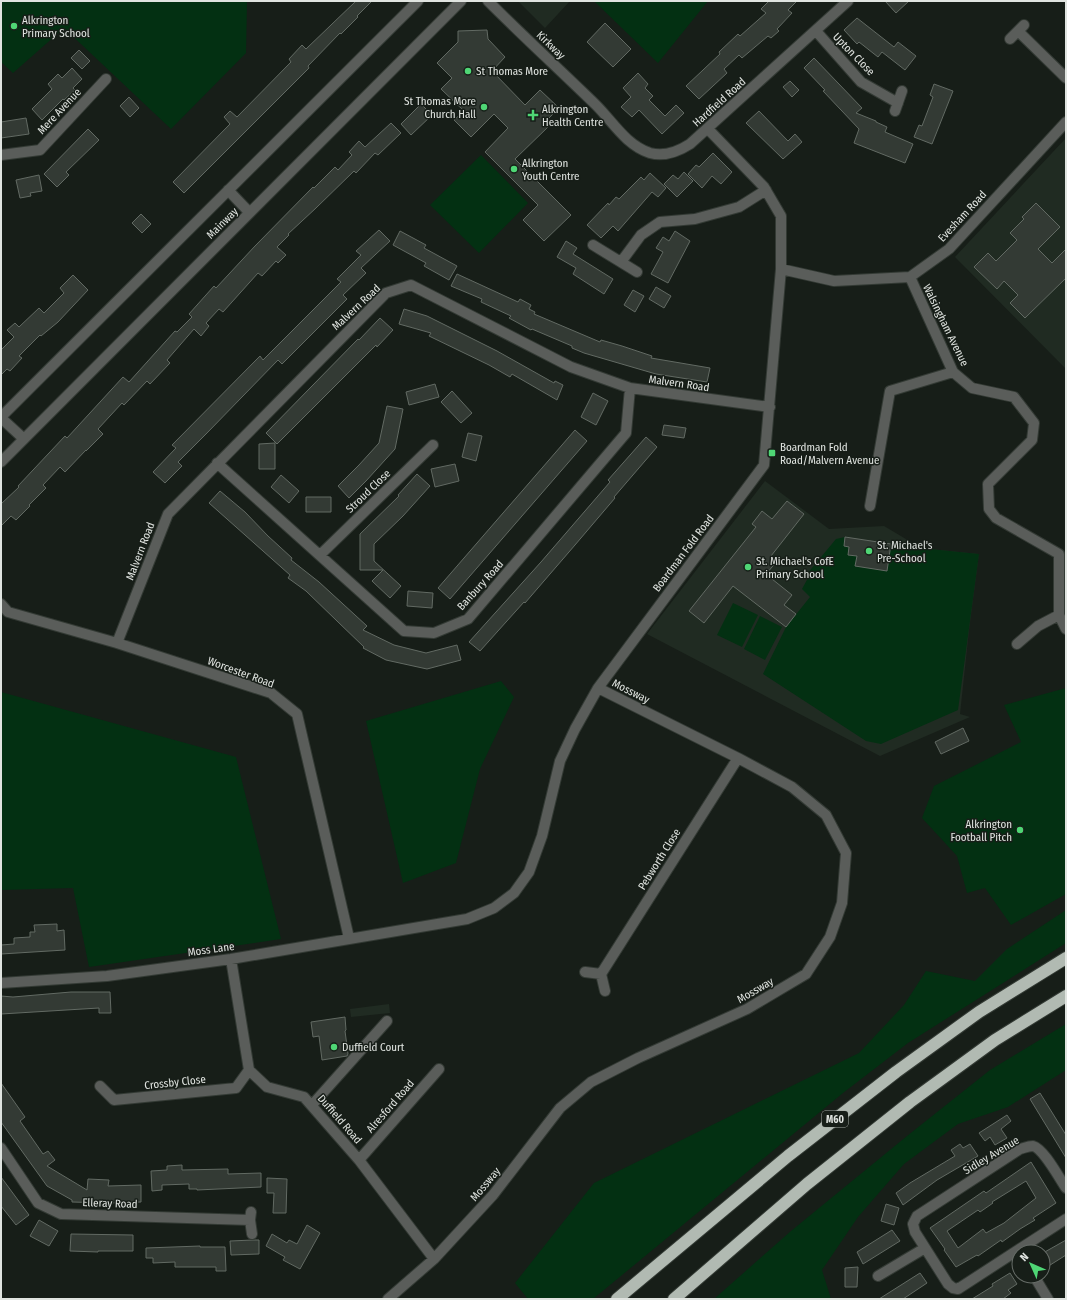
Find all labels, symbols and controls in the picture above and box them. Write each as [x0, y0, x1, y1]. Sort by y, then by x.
place label: Alkrington Primary School [22, 14, 90, 40]
marker: Alkrington Primary School [9, 21, 19, 31]
street label: Kirkway [534, 29, 568, 62]
street label: Upton Close [830, 30, 877, 78]
place label: St Thomas More [476, 65, 548, 78]
marker: St Thomas More [463, 66, 473, 76]
street label: Hardfield Road [690, 75, 749, 130]
street label: Mere Avenue [35, 86, 84, 137]
place label: St Thomas More Church Hall [404, 95, 476, 121]
marker: St Thomas More Church Hall [479, 102, 489, 112]
place label: Alkrington Health Centre [542, 103, 603, 129]
marker: Alkrington Health Centre [527, 109, 539, 121]
place label: Alkrington Youth Centre [522, 157, 580, 183]
marker: Alkrington Youth Centre [509, 164, 519, 174]
street label: Evesham Road [935, 188, 989, 245]
street label: Mainway [204, 205, 241, 242]
street label: Malvern Road [330, 282, 383, 333]
street label: Walsingham Avenue [920, 282, 971, 368]
street label: Malvern Road [648, 373, 710, 394]
place label: Boardman Fold Road/Malvern Avenue [780, 441, 879, 467]
marker: Boardman Fold Road/Malvern Avenue [767, 448, 777, 458]
street label: Stroud Close [343, 467, 393, 516]
street label: Boardman Fold Road [650, 512, 717, 594]
street label: Malvern Road [123, 520, 158, 582]
place label: St. Michael's Pre-School [877, 539, 933, 565]
marker: St. Michael's Pre-School [864, 546, 874, 556]
place label: St. Michael's CofE Primary School [756, 555, 834, 581]
street label: Banbury Road [454, 558, 506, 613]
marker: St. Michael's CofE Primary School [743, 562, 753, 572]
street label: Worcester Road [206, 654, 276, 691]
street label: Mossway [610, 677, 652, 706]
place label: Alkrington Football Pitch [951, 818, 1012, 844]
marker: Alkrington Football Pitch [1015, 825, 1025, 835]
street label: Pebworth Close [635, 826, 683, 892]
street label: Moss Lane [187, 940, 235, 959]
street label: Mossway [735, 975, 776, 1006]
place label: Duffield Court [342, 1041, 405, 1054]
marker: Duffield Court [329, 1042, 339, 1052]
street label: Crossby Close [144, 1073, 206, 1092]
street label: Alresford Road [364, 1077, 417, 1136]
street label: Duffield Road [315, 1092, 364, 1147]
road number: M60 [822, 1111, 848, 1127]
street label: Sidley Avenue [961, 1134, 1022, 1177]
street label: Mossway [468, 1165, 503, 1204]
street label: Elleray Road [82, 1196, 138, 1211]
north arrow [1011, 1244, 1051, 1284]
text: N [1017, 1250, 1031, 1264]

